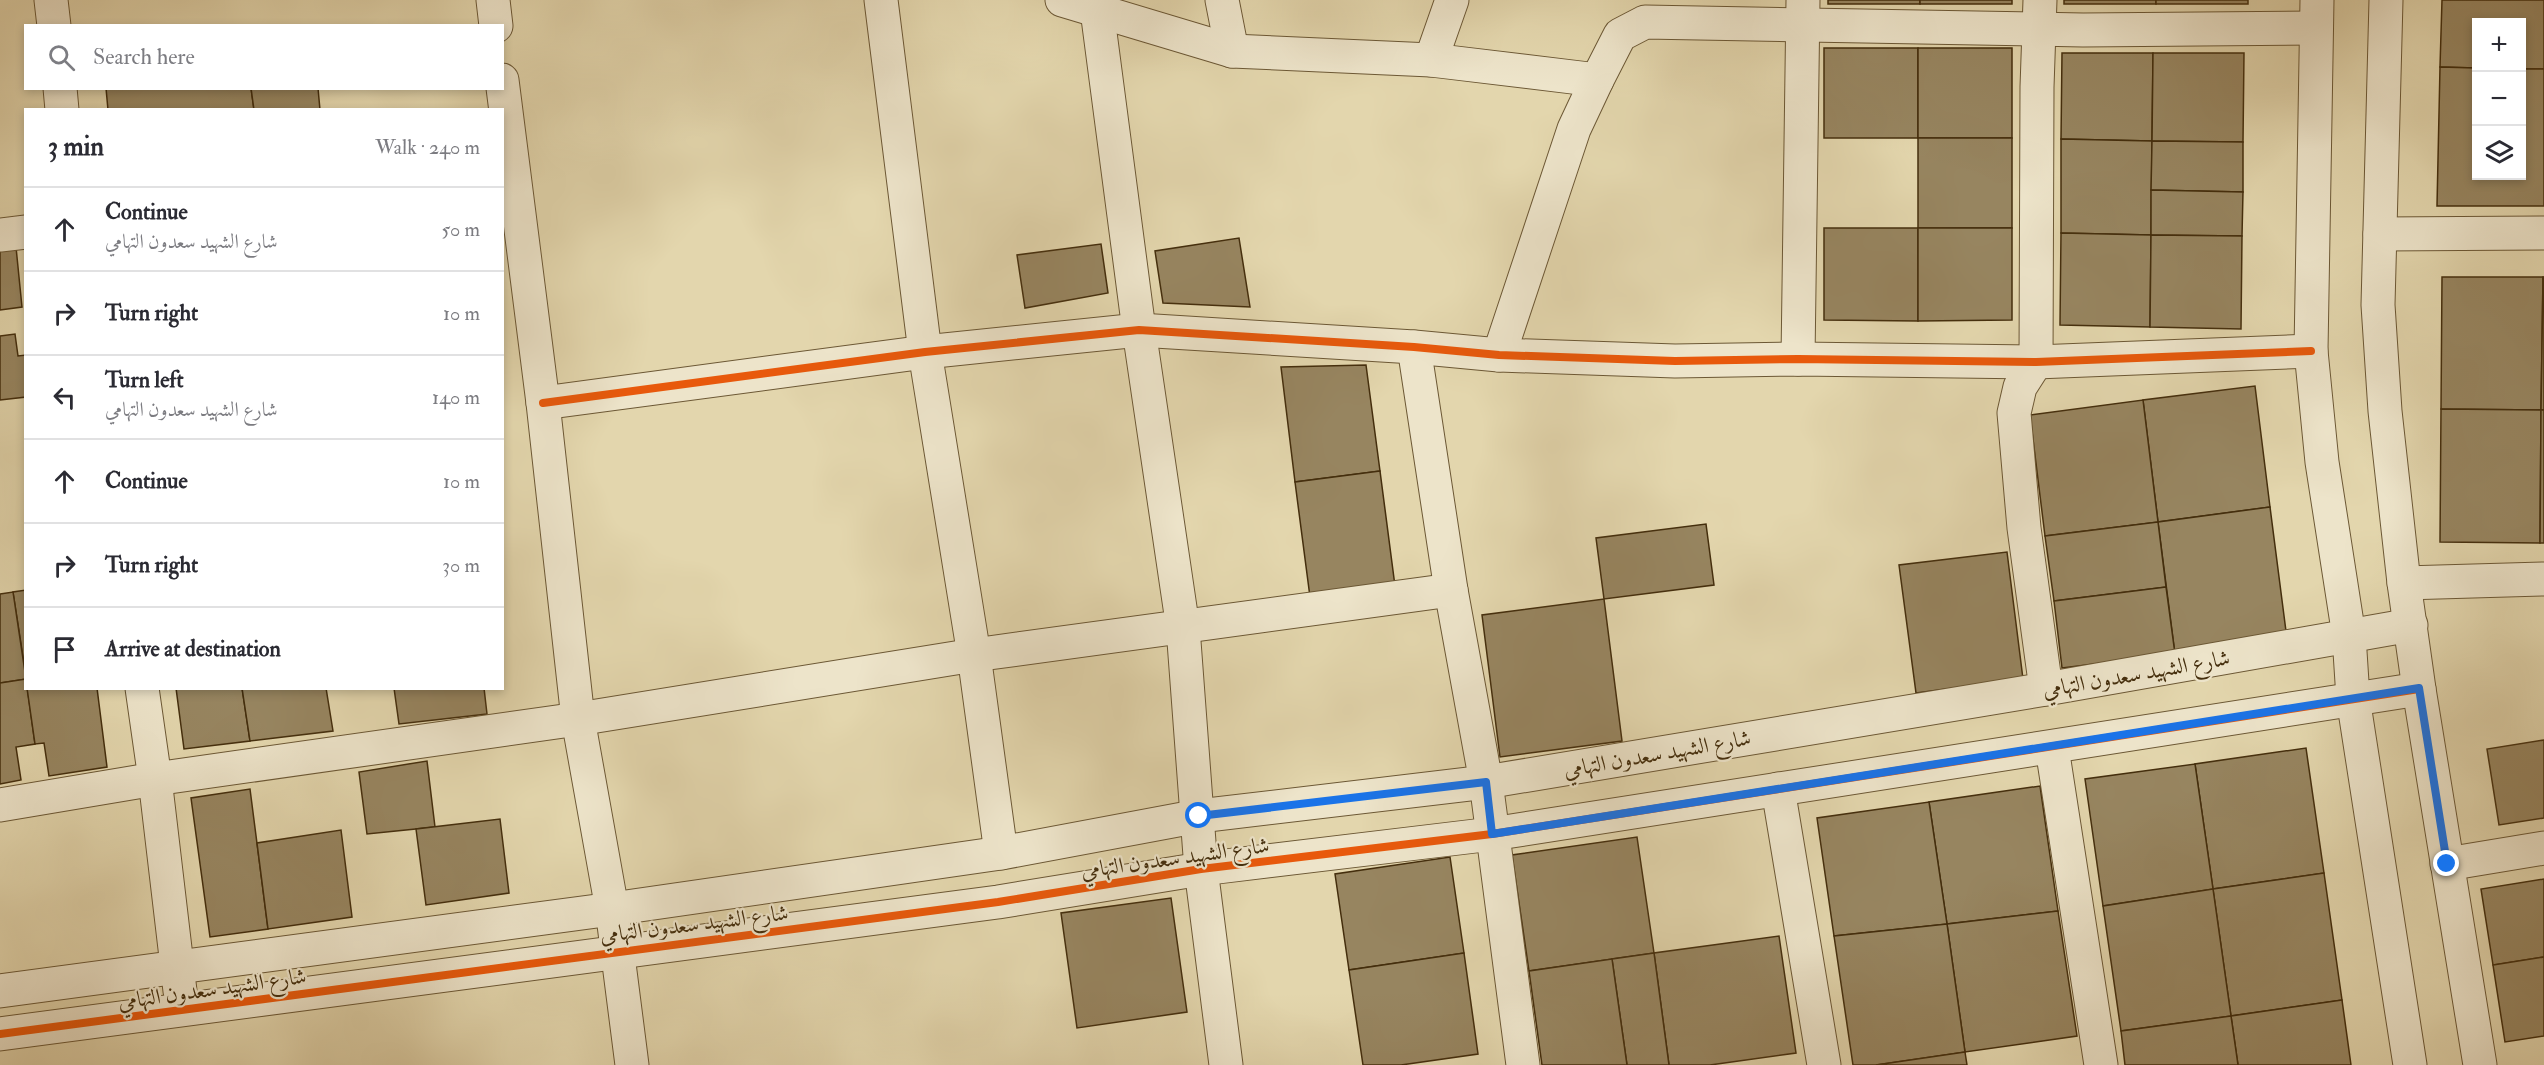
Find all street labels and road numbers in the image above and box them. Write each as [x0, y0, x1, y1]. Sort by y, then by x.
street label: شارع الشهيد سعدون التهامي [2040, 644, 2233, 708]
street label: شارع الشهيد سعدون التهامي [1561, 724, 1754, 788]
street label: شارع الشهيد سعدون التهامي [1079, 831, 1272, 889]
street label: شارع الشهيد سعدون التهامي [598, 899, 791, 953]
street label: شارع الشهيد سعدون التهامي [116, 962, 309, 1020]

